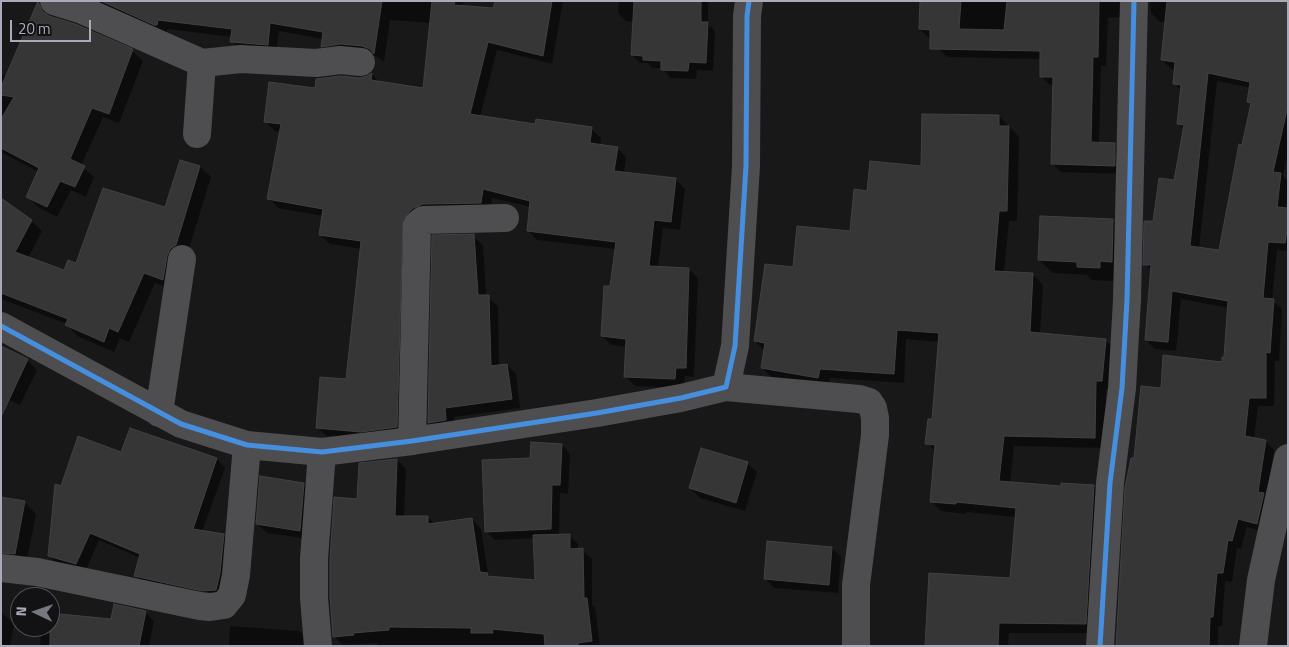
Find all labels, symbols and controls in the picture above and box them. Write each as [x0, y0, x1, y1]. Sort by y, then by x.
scale bar [12, 10, 94, 42]
text: 20 m [18, 17, 51, 40]
north arrow [10, 587, 60, 637]
text: N [10, 606, 31, 617]

